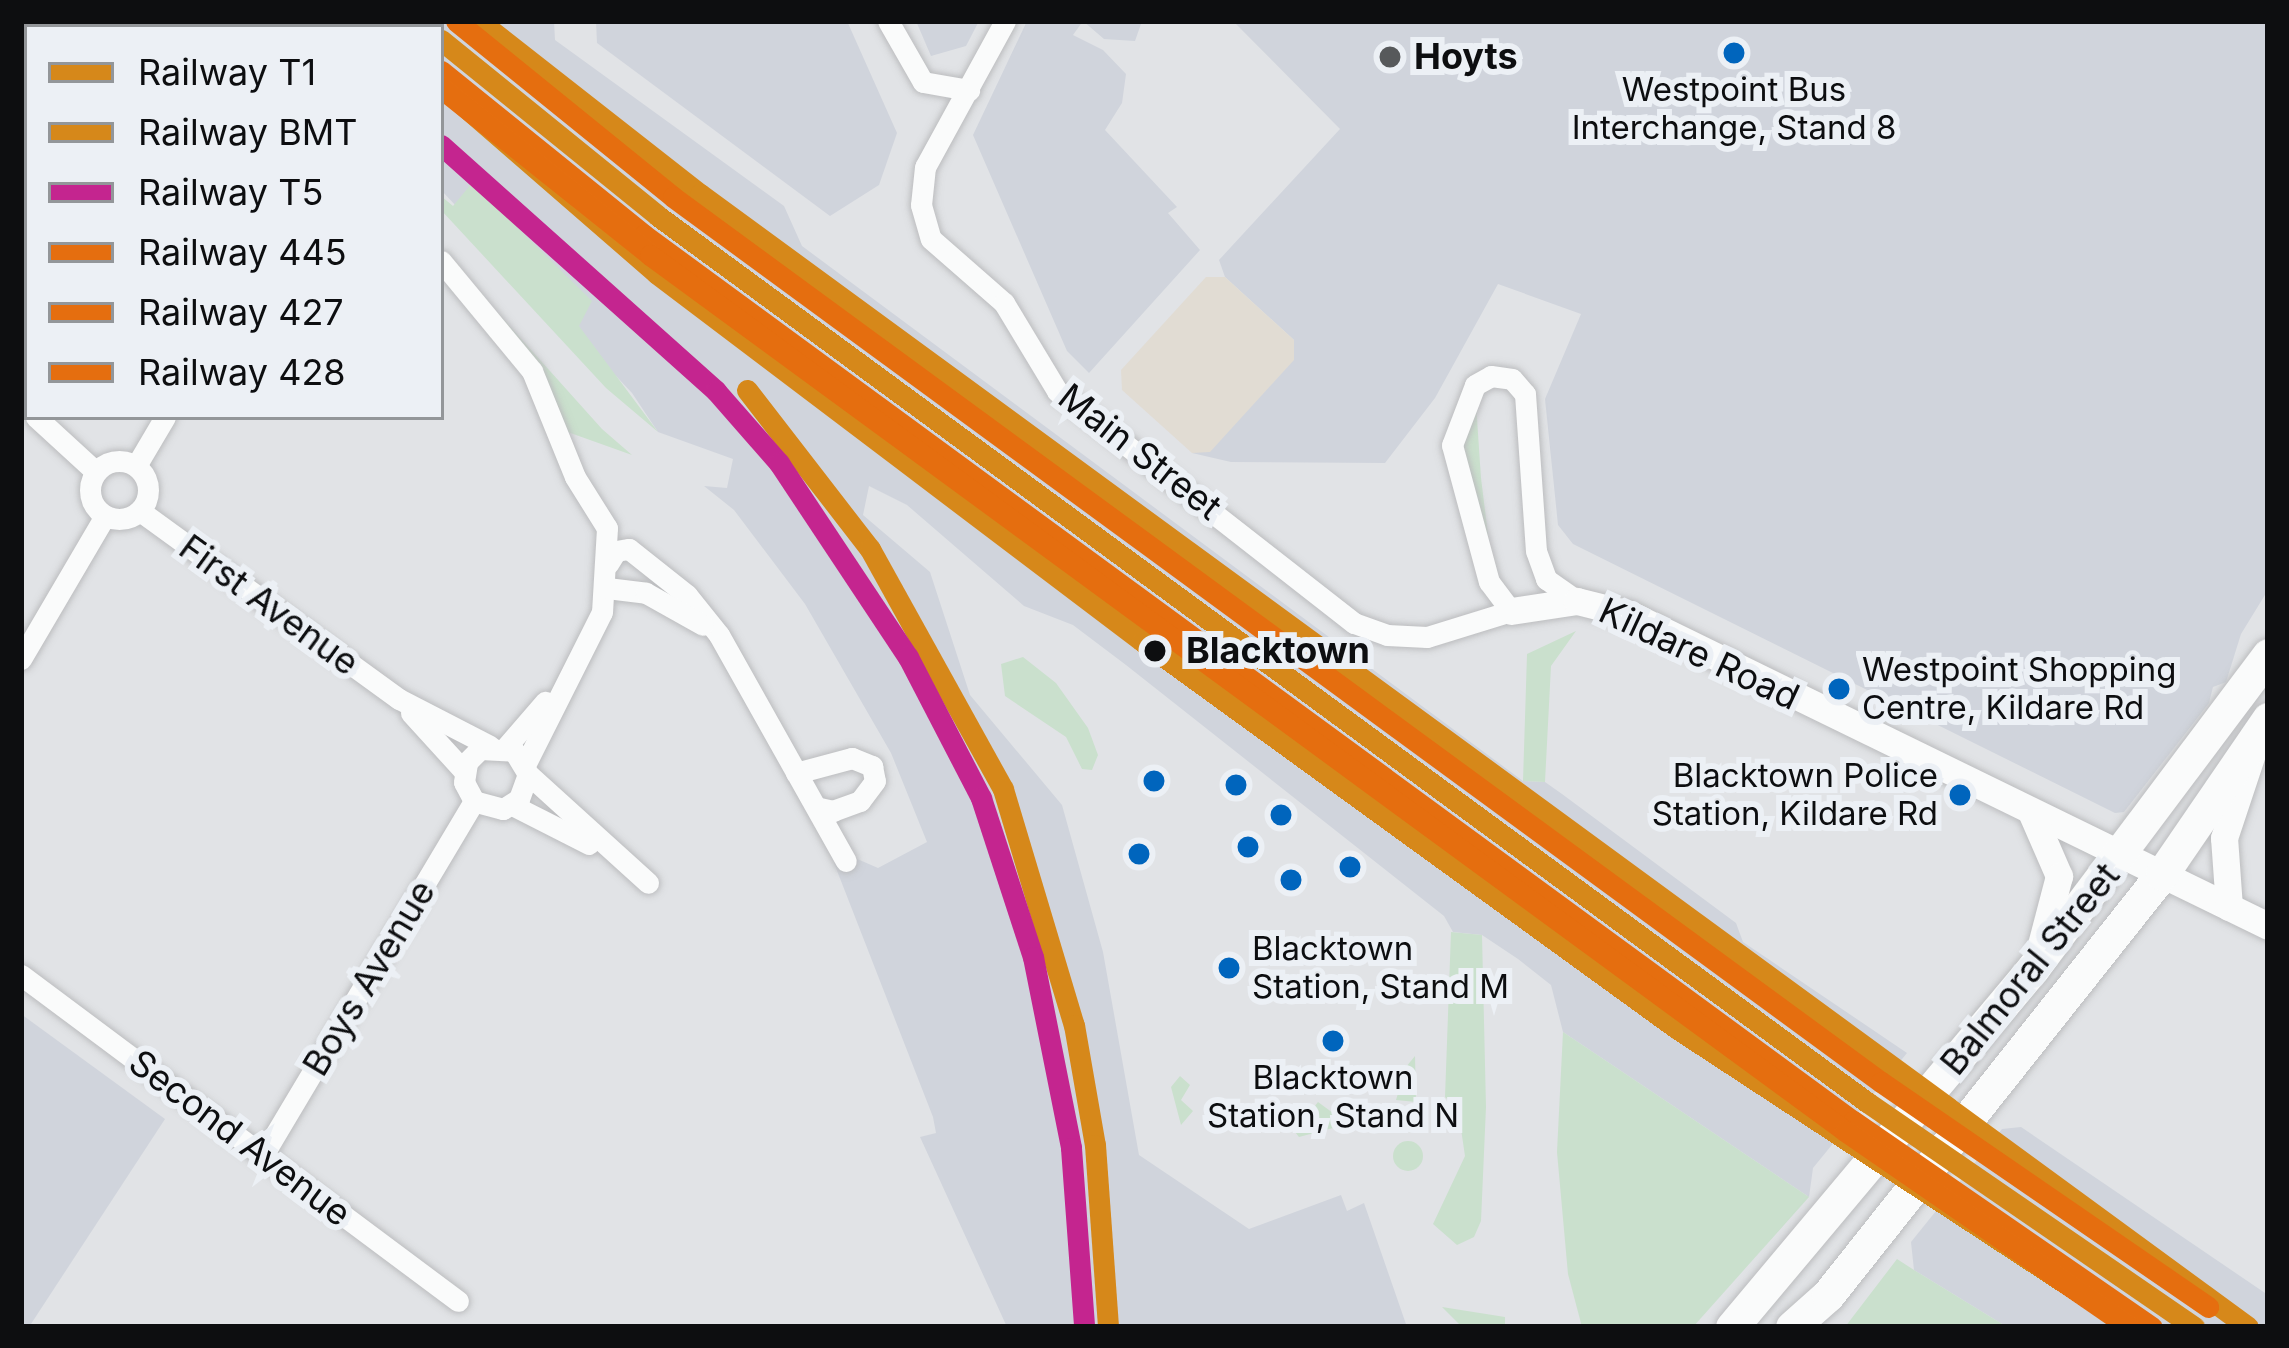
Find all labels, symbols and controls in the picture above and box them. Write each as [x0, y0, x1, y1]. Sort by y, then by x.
legend [24, 24, 444, 420]
place label: Hoyts [1414, 35, 1518, 79]
marker: Westpoint Bus Interchange, Stand 8 [1723, 42, 1745, 64]
marker: Hoyts [1377, 44, 1403, 70]
text: Railway T1 [138, 50, 316, 94]
place label: Westpoint Bus Interchange, Stand 8 [1572, 70, 1896, 148]
text: Railway BMT [138, 110, 357, 154]
text: Railway T5 [138, 170, 323, 214]
text: Railway 445 [138, 230, 347, 274]
text: Railway 427 [138, 290, 344, 334]
text: Railway 428 [138, 350, 346, 394]
street label: Main Street [1050, 375, 1230, 529]
street label: First Avenue [171, 526, 367, 684]
street label: Kildare Road [1592, 589, 1806, 719]
place label: Blacktown [1186, 629, 1370, 673]
marker: Blacktown [1134, 630, 1176, 672]
place label: Westpoint Shopping Centre, Kildare Rd [1862, 650, 2176, 728]
marker: Westpoint Shopping Centre, Kildare Rd [1828, 678, 1850, 700]
place label: Blacktown Police Station, Kildare Rd [1652, 756, 1938, 834]
unlabelled marker [1143, 770, 1165, 792]
unlabelled marker [1225, 774, 1247, 796]
marker: Blacktown Police Station, Kildare Rd [1949, 784, 1971, 806]
unlabelled marker [1270, 804, 1292, 826]
unlabelled marker [1237, 836, 1259, 858]
unlabelled marker [1128, 843, 1150, 865]
street label: Balmoral Street [1931, 854, 2129, 1084]
unlabelled marker [1339, 856, 1361, 878]
unlabelled marker [1280, 869, 1302, 891]
street label: Boys Avenue [294, 872, 444, 1084]
place label: Blacktown Station, Stand M [1252, 929, 1509, 1007]
marker: Blacktown Station, Stand M [1218, 957, 1240, 979]
marker: Blacktown Station, Stand N [1322, 1030, 1344, 1052]
street label: Second Avenue [121, 1041, 359, 1235]
place label: Blacktown Station, Stand N [1207, 1058, 1459, 1136]

